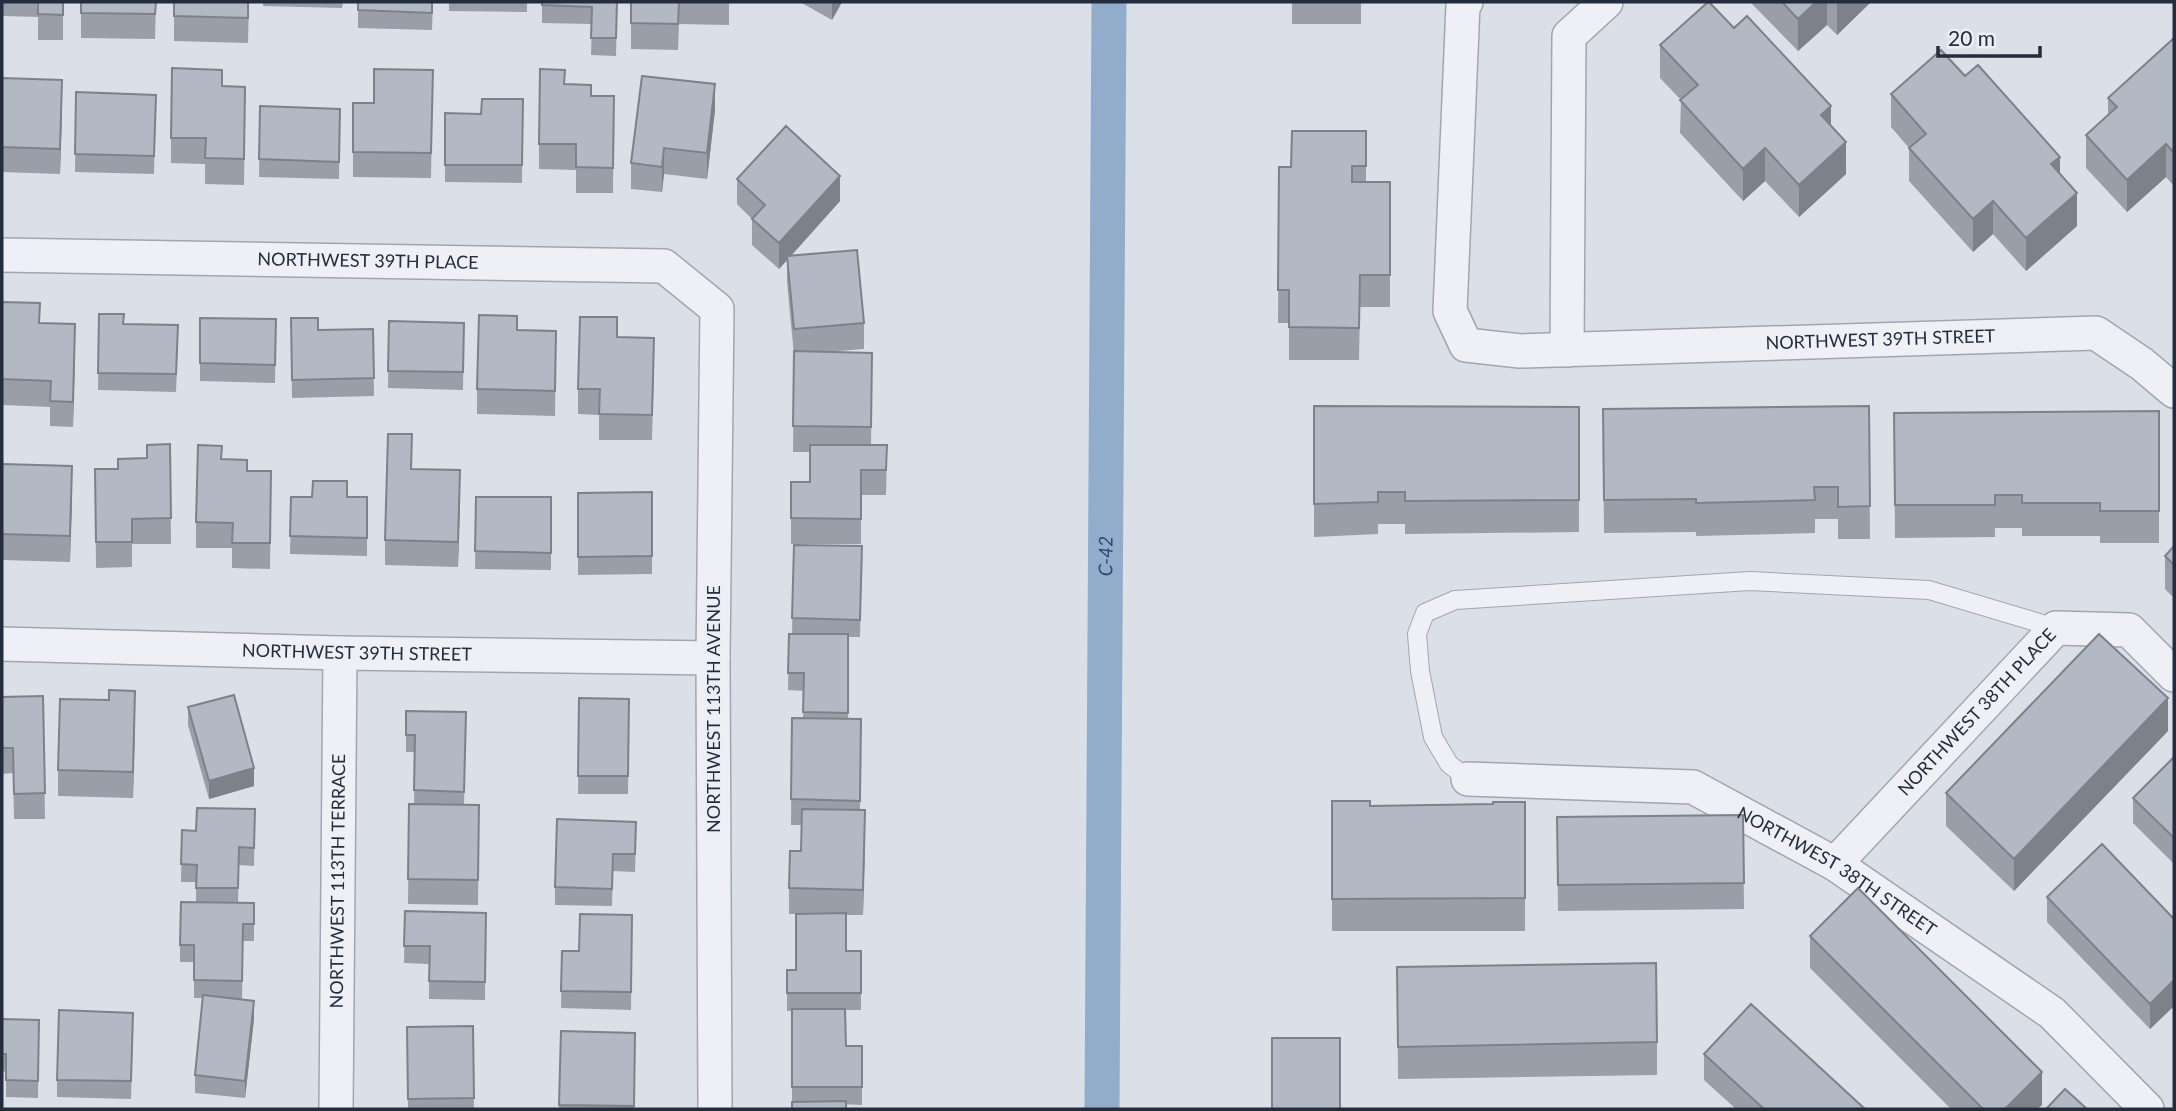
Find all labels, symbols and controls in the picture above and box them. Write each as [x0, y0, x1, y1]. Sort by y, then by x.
scale bar [1938, 14, 2039, 58]
text: 20 m [1948, 25, 1995, 50]
street label: NORTHWEST 39TH PLACE [257, 247, 479, 273]
street label: NORTHWEST 39TH STREET [1765, 324, 1996, 353]
water label: C-42 [1093, 536, 1117, 576]
street label: NORTHWEST 113TH AVENUE [702, 585, 724, 833]
street label: NORTHWEST 38TH PLACE [1893, 623, 2060, 800]
street label: NORTHWEST 39TH STREET [242, 638, 472, 665]
street label: NORTHWEST 113TH TERRACE [325, 754, 349, 1008]
street label: NORTHWEST 38TH STREET [1734, 801, 1941, 941]

